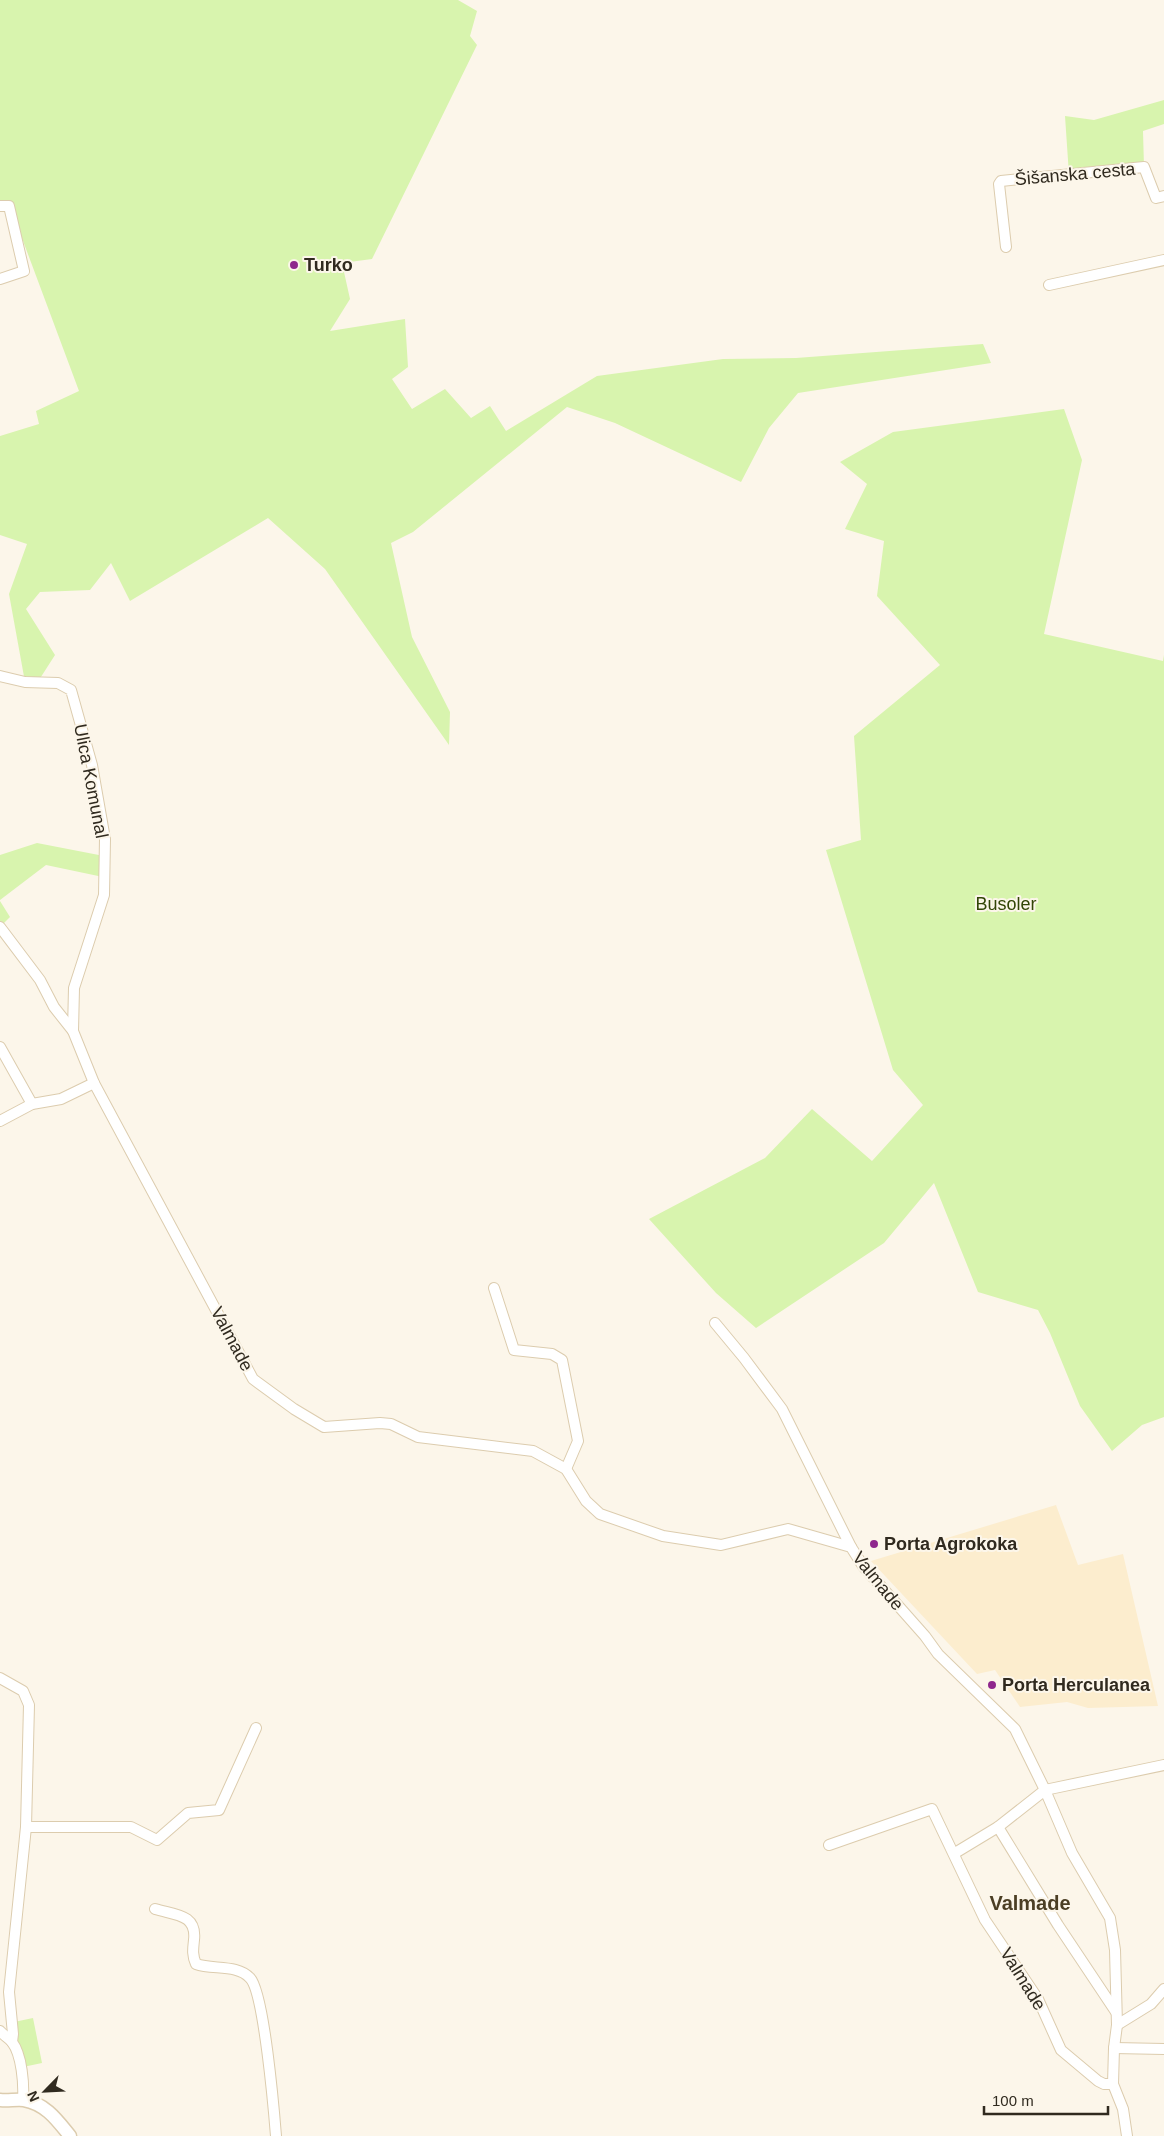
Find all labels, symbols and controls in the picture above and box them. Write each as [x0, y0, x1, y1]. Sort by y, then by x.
street label: Šišanska cesta [1014, 158, 1137, 189]
place label: Turko [304, 255, 353, 275]
marker: Turko [288, 259, 300, 271]
street label: Ulica Komunal [70, 722, 112, 840]
park label: Busoler [975, 894, 1037, 914]
street label: Valmade [207, 1304, 257, 1374]
place label: Porta Agrokoka [884, 1534, 1018, 1554]
marker: Porta Agrokoka [868, 1538, 880, 1550]
street label: Valmade [848, 1548, 908, 1614]
place label: Porta Herculanea [1002, 1675, 1151, 1695]
marker: Porta Herculanea [986, 1679, 998, 1691]
district label: Valmade [989, 1892, 1071, 1914]
street label: Valmade [996, 1944, 1050, 2014]
north arrow [20, 2066, 70, 2116]
scale bar [984, 2084, 1108, 2116]
text: N [24, 2088, 42, 2104]
text: 100 m [992, 2092, 1034, 2109]

